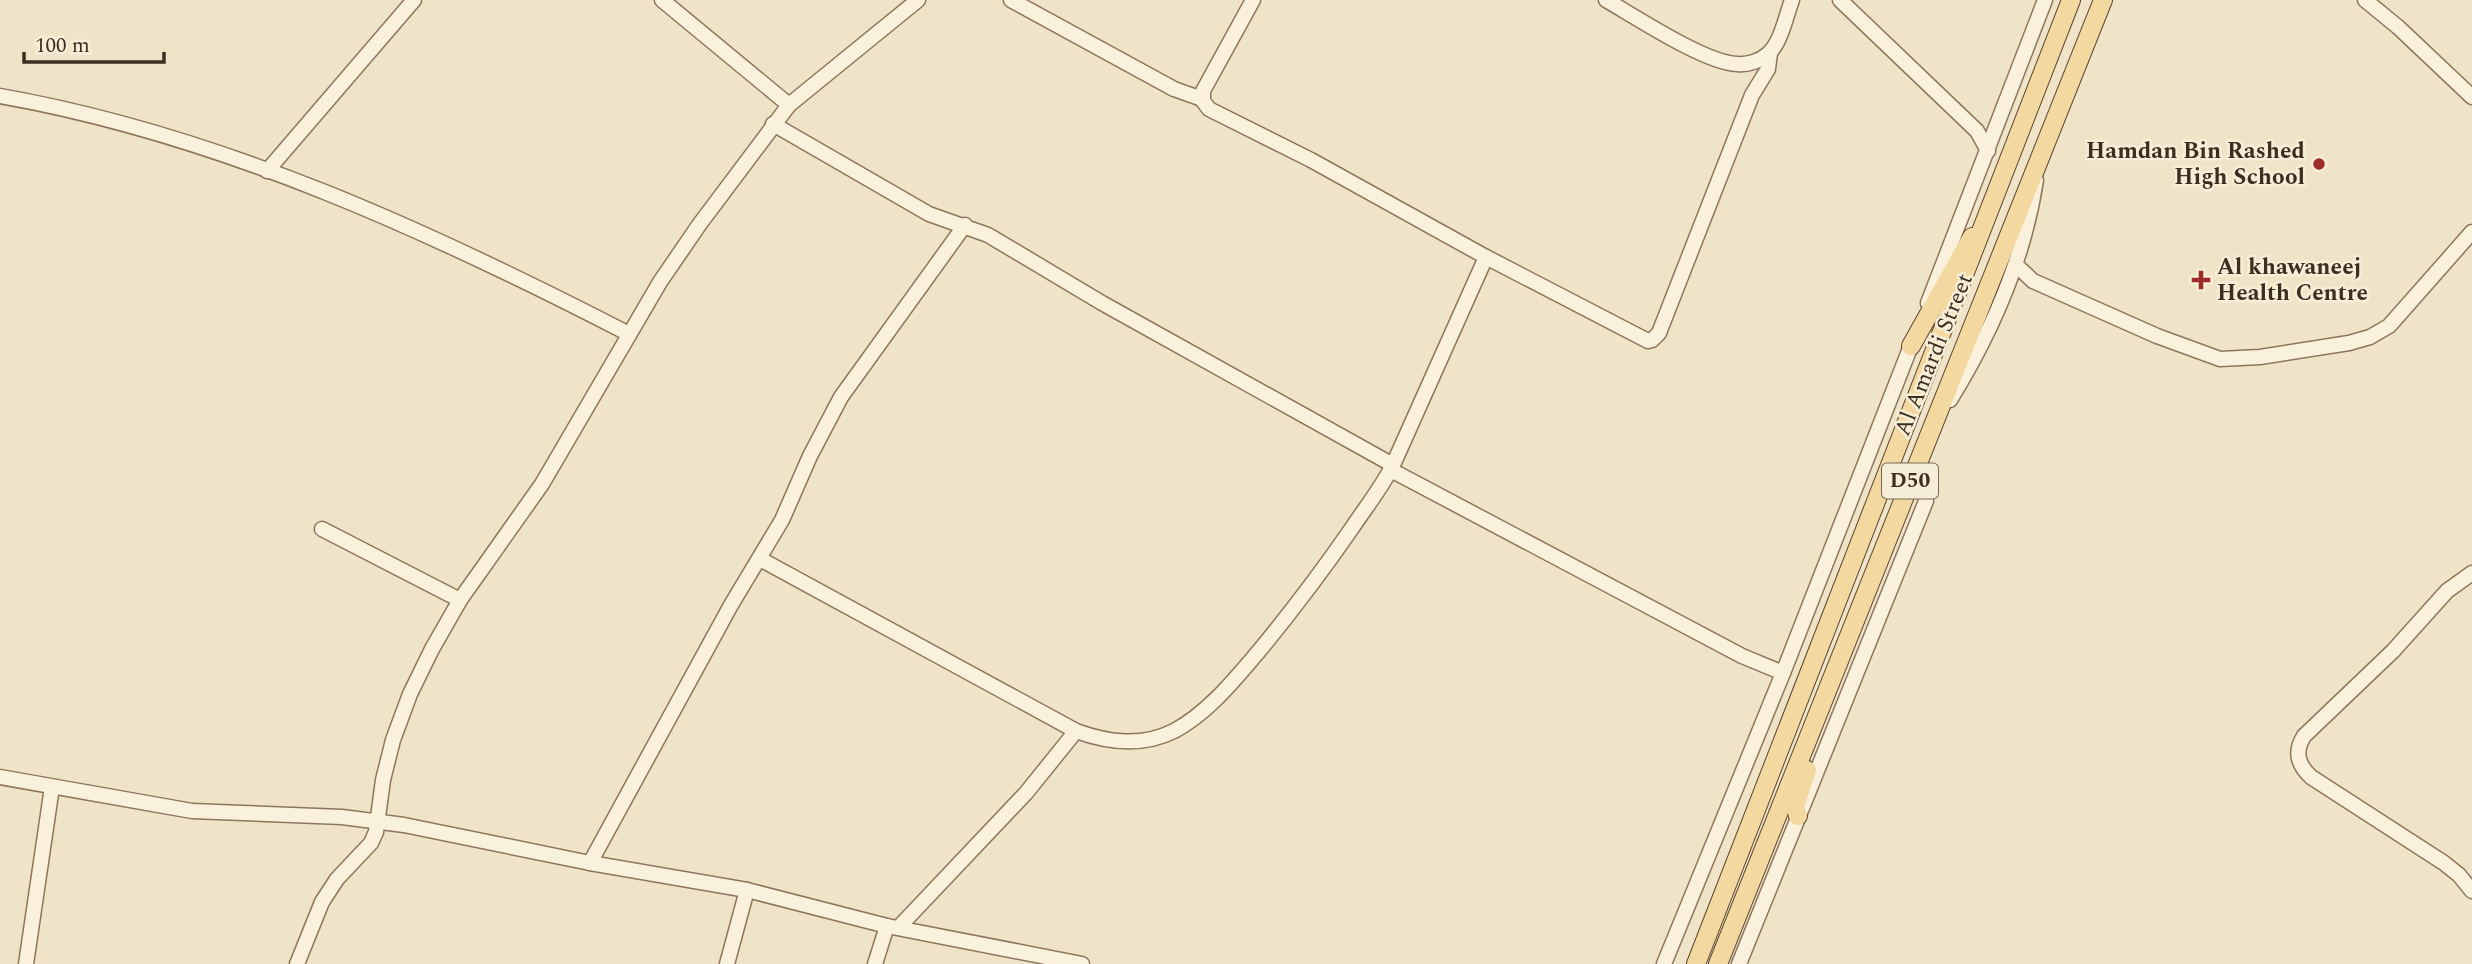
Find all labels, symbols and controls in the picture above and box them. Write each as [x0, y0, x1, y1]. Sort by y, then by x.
scale bar [24, 21, 164, 65]
text: 100 m [35, 30, 90, 62]
place label: Hamdan Bin Rashed High School [2086, 134, 2305, 195]
marker: Hamdan Bin Rashed High School [2311, 156, 2327, 172]
place label: Al khawaneej Health Centre [2217, 250, 2368, 311]
street label: Al Amardi Street [1885, 268, 1983, 442]
marker: Al khawaneej Health Centre [2191, 270, 2211, 290]
road number: D50 [1882, 463, 1938, 498]

